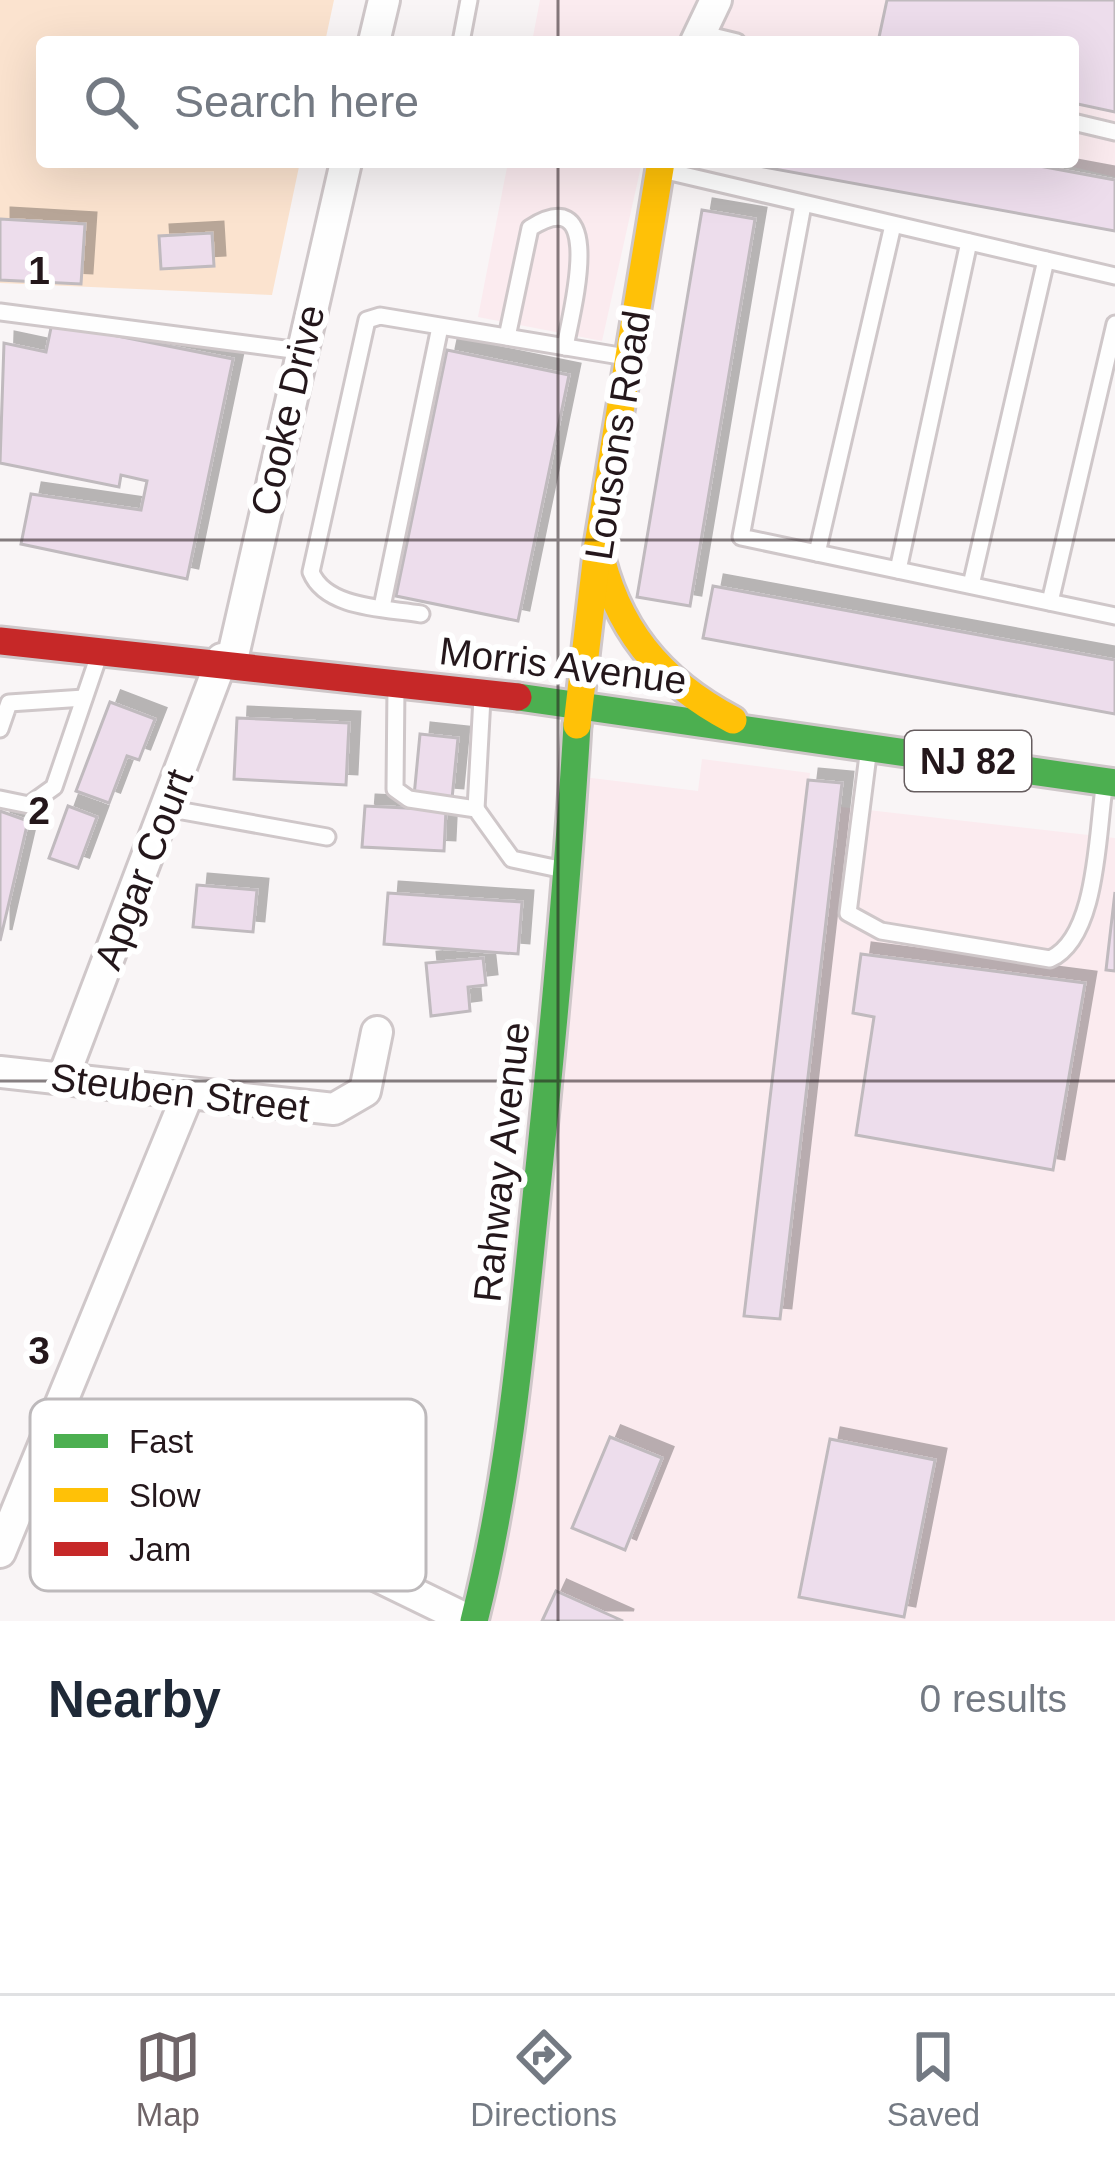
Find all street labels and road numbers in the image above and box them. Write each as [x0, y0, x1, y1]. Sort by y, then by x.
street label: Cooke Drive [242, 301, 333, 519]
street label: Lousons Road [577, 307, 658, 563]
street label: Morris Avenue [437, 629, 689, 702]
road number: NJ 82 [905, 731, 1031, 791]
street label: Apgar Court [86, 763, 201, 975]
street label: Rahway Avenue [465, 1020, 538, 1304]
street label: Steuben Street [48, 1055, 312, 1130]

